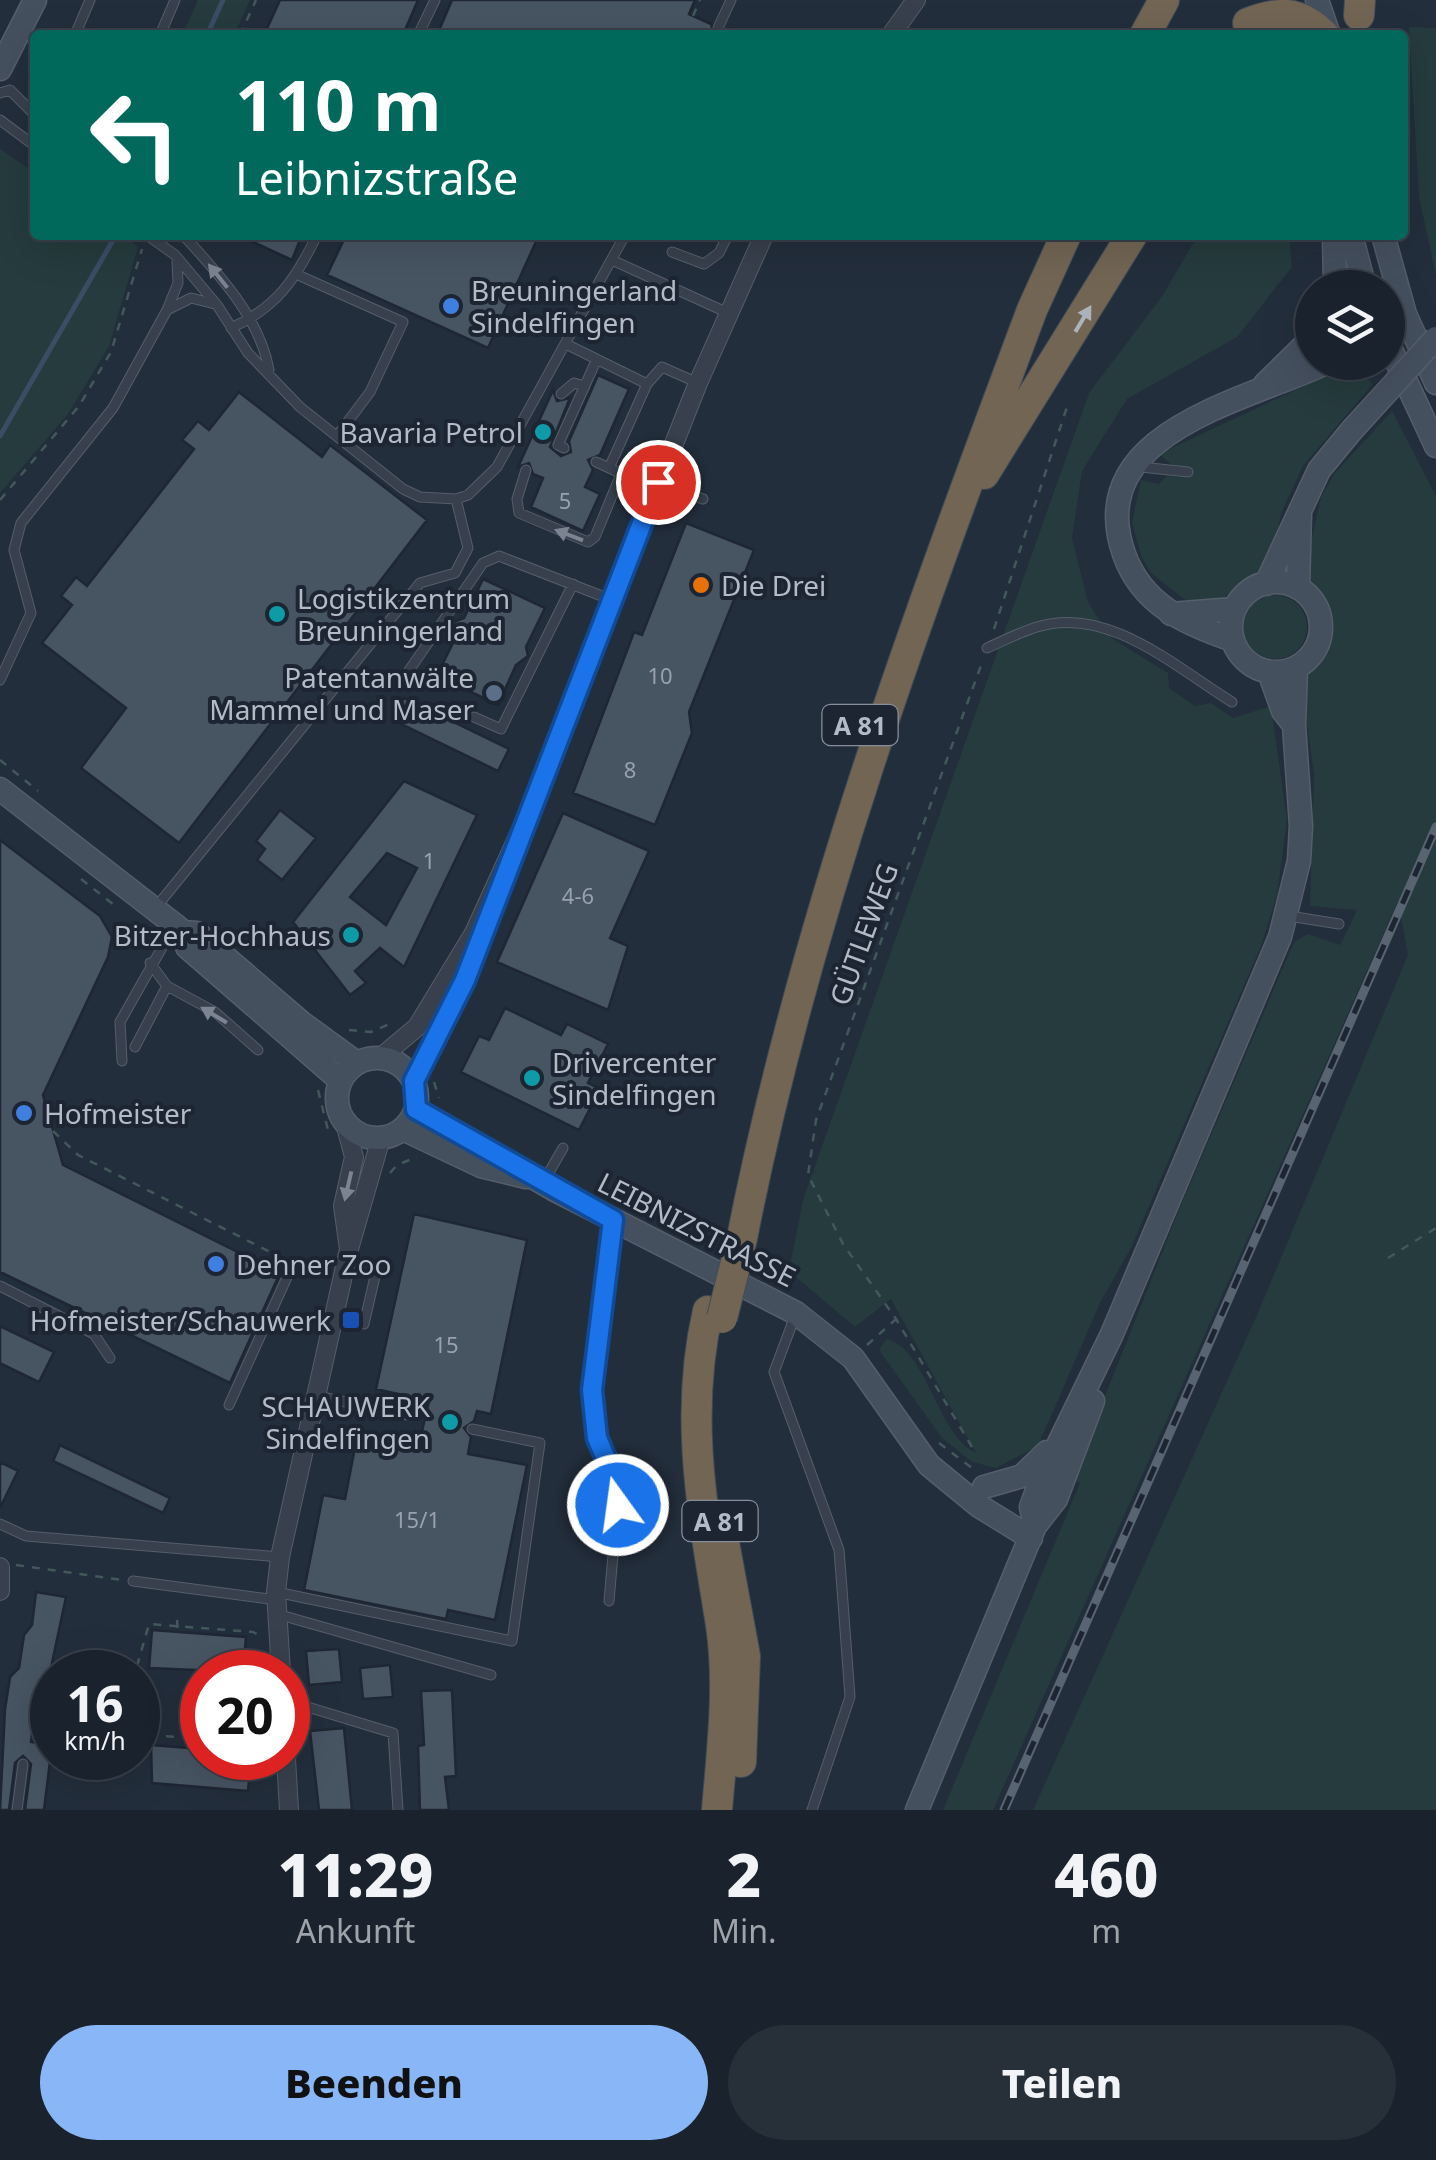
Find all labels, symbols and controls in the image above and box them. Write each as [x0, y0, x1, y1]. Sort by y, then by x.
text: 110 m [235, 56, 442, 152]
icon: left [70, 70, 200, 200]
text: Leibnizstraße [235, 147, 518, 208]
one-way arrow [208, 263, 229, 289]
map controls [1295, 270, 1405, 380]
button: layers [1295, 270, 1405, 380]
place label: Breuningerland Sindelfingen [471, 271, 677, 341]
marker: Breuningerland Sindelfingen [440, 295, 462, 317]
one-way arrow [1073, 305, 1092, 332]
place label: Bavaria Petrol [339, 413, 523, 451]
marker: Bavaria Petrol [532, 421, 554, 443]
pin [616, 440, 701, 525]
icon: arrive [631, 455, 686, 510]
house number: 5 [559, 485, 571, 515]
one-way arrow [554, 527, 584, 543]
place label: Die Drei [721, 566, 826, 604]
marker: Die Drei [690, 574, 712, 596]
place label: Logistikzentrum Breuningerland [297, 579, 510, 649]
marker: Logistikzentrum Breuningerland [266, 603, 288, 625]
place label: Patentanwälte Mammel und Maser [209, 658, 474, 728]
house number: 10 [647, 660, 673, 690]
marker: Patentanwälte Mammel und Maser [483, 682, 505, 704]
road number: A 81 [822, 705, 898, 745]
house number: 8 [624, 754, 636, 784]
house number: 1 [423, 845, 435, 875]
street label: GÜTLEWEG [820, 858, 906, 1010]
house number: 4-6 [562, 880, 594, 910]
place label: Bitzer-Hochhaus [114, 916, 331, 954]
marker: Bitzer-Hochhaus [340, 924, 362, 946]
one-way arrow [200, 1007, 228, 1024]
place label: Drivercenter Sindelfingen [552, 1043, 717, 1113]
marker: Drivercenter Sindelfingen [521, 1067, 543, 1089]
place label: Hofmeister [44, 1094, 192, 1132]
marker: Hofmeister [13, 1102, 35, 1124]
street label: LEIBNIZSTRASSE [592, 1163, 802, 1295]
one-way arrow [339, 1170, 355, 1201]
place label: Dehner Zoo [236, 1245, 391, 1283]
marker: Dehner Zoo [205, 1253, 227, 1275]
place label: Hofmeister/Schauwerk [30, 1301, 331, 1339]
marker: Hofmeister/Schauwerk [340, 1309, 362, 1331]
house number: 15 [433, 1329, 459, 1359]
place label: SCHAUWERK Sindelfingen [261, 1387, 431, 1457]
marker: SCHAUWERK Sindelfingen [439, 1411, 461, 1433]
position arrow [566, 1453, 670, 1557]
road number: A 81 [682, 1501, 758, 1541]
house number: 15/1 [394, 1504, 440, 1534]
speed limit sign: 20 [180, 1650, 310, 1780]
text: 16 [66, 1669, 124, 1737]
text: km/h [64, 1723, 126, 1757]
text: 11:29 [278, 1833, 433, 1915]
text: 2 [727, 1833, 761, 1915]
text: 460 [1054, 1833, 1158, 1915]
text: Ankunft [296, 1909, 415, 1952]
text: Min. [711, 1909, 777, 1952]
text: m [1091, 1909, 1121, 1952]
button: Beenden [40, 2025, 708, 2140]
button: Teilen [728, 2025, 1396, 2140]

